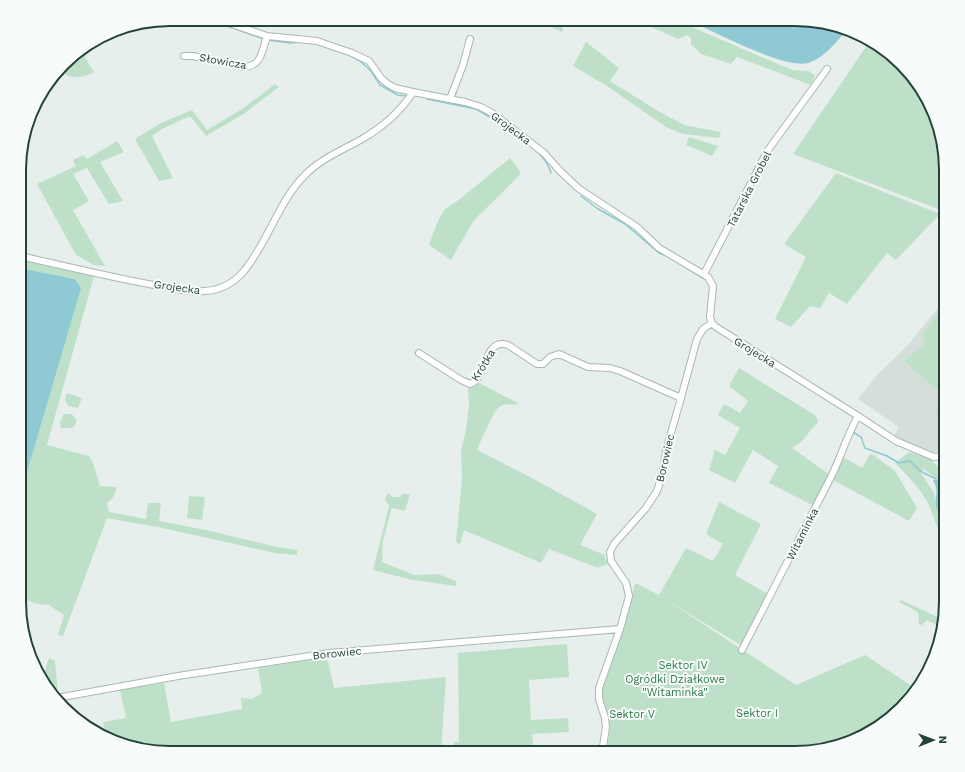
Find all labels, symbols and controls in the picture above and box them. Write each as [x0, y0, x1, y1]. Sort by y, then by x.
street label: Słowicza [198, 51, 248, 72]
street label: Grojecka [488, 109, 533, 148]
street label: Tatarska Grobel [725, 148, 775, 229]
street label: Grojecka [153, 278, 201, 297]
street label: Grojecka [732, 335, 778, 370]
street label: Krótka [469, 347, 498, 384]
street label: Borowiec [654, 433, 677, 484]
street label: Witaminka [784, 506, 821, 563]
street label: Borowiec [312, 644, 362, 663]
park label: Sektor IV [658, 659, 708, 672]
park label: Ogródki Działkowe "Witaminka" [625, 673, 725, 699]
park label: Sektor I [736, 707, 778, 720]
park label: Sektor V [609, 708, 655, 721]
north arrow [913, 720, 953, 760]
text: N [936, 736, 949, 744]

